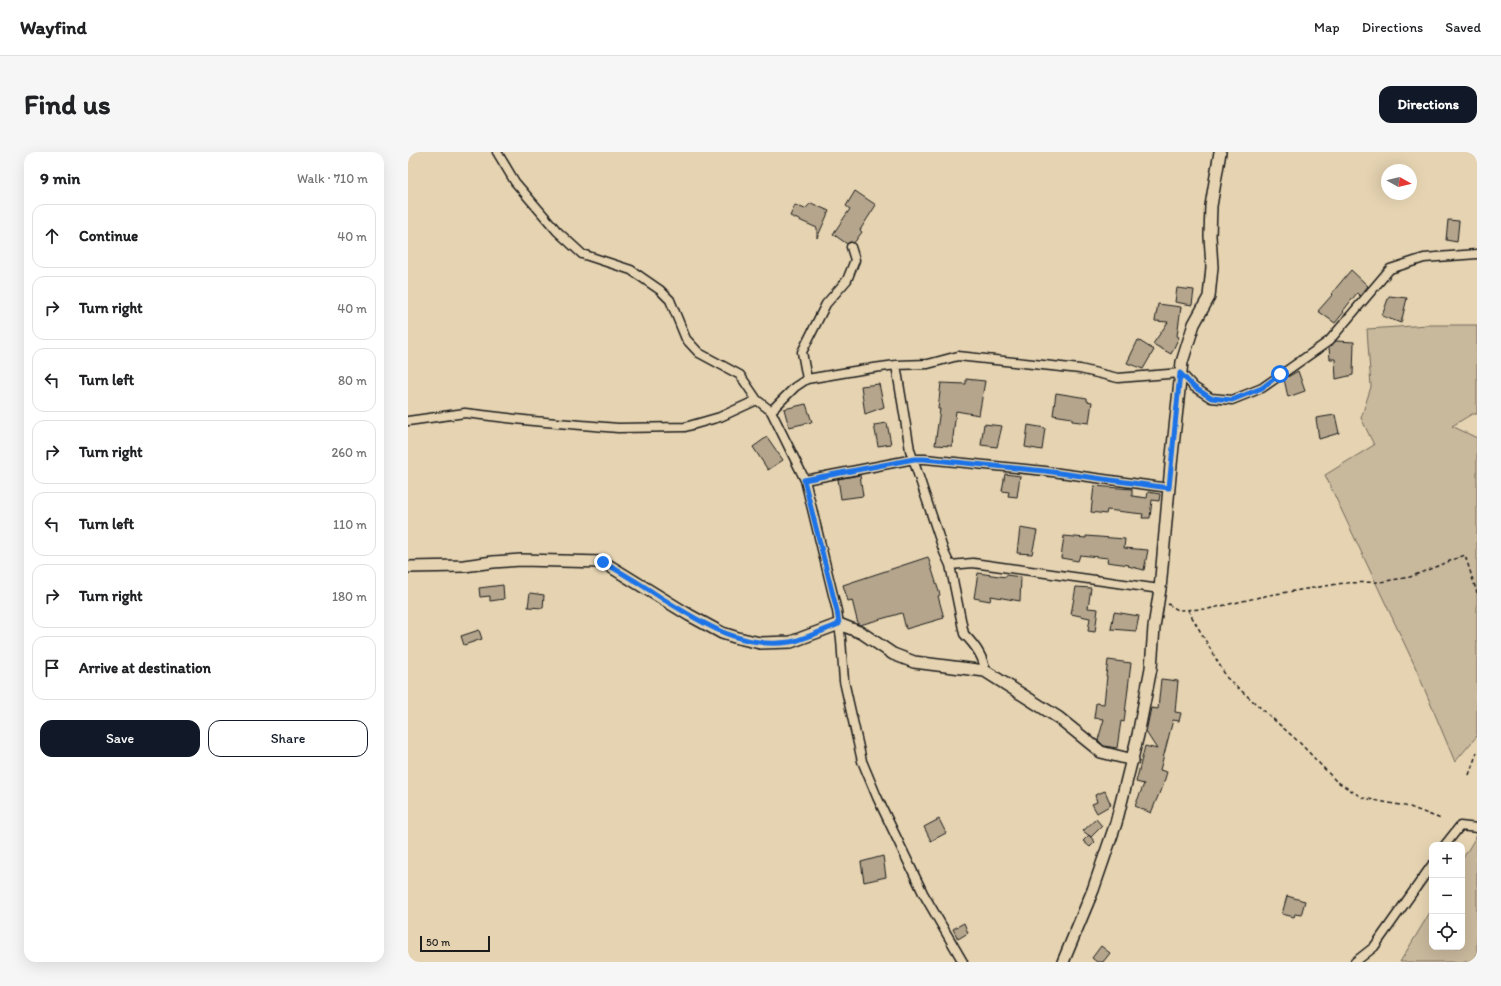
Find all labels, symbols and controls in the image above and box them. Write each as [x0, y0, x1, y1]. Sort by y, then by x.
text: Wayfind [20, 16, 87, 39]
text: Map [1314, 19, 1340, 36]
text: Directions [1362, 19, 1423, 36]
text: Saved [1445, 19, 1481, 36]
button: Directions [1379, 86, 1477, 123]
text: Find us [24, 87, 111, 121]
north arrow [1381, 164, 1417, 200]
text: 9 min [40, 168, 80, 188]
text: Walk · 710 m [297, 171, 368, 186]
icon: ahead [41, 225, 63, 247]
text: Continue [79, 227, 138, 245]
text: 40 m [337, 229, 367, 244]
icon: right [41, 297, 63, 319]
text: Turn right [79, 299, 143, 317]
text: 40 m [337, 301, 367, 316]
route start [1271, 365, 1289, 383]
icon: left [41, 369, 63, 391]
text: Turn left [79, 371, 134, 389]
text: 80 m [338, 373, 367, 388]
icon: right [41, 441, 63, 463]
text: Turn right [79, 443, 143, 461]
text: 260 m [331, 445, 367, 460]
icon: left [41, 513, 63, 535]
text: Turn left [79, 515, 134, 533]
text: 110 m [333, 517, 367, 532]
route end [594, 553, 612, 571]
icon: right [41, 585, 63, 607]
text: Turn right [79, 587, 143, 605]
text: 180 m [332, 589, 367, 604]
icon: arrive [41, 657, 63, 679]
text: Arrive at destination [79, 659, 211, 677]
button: Save [40, 720, 200, 757]
button: Share [208, 720, 368, 757]
map controls [1429, 842, 1465, 950]
button: + [1429, 842, 1465, 878]
button: − [1429, 878, 1465, 914]
button: locate [1429, 914, 1465, 950]
scale bar [420, 934, 490, 953]
text: 50 m [426, 936, 450, 949]

